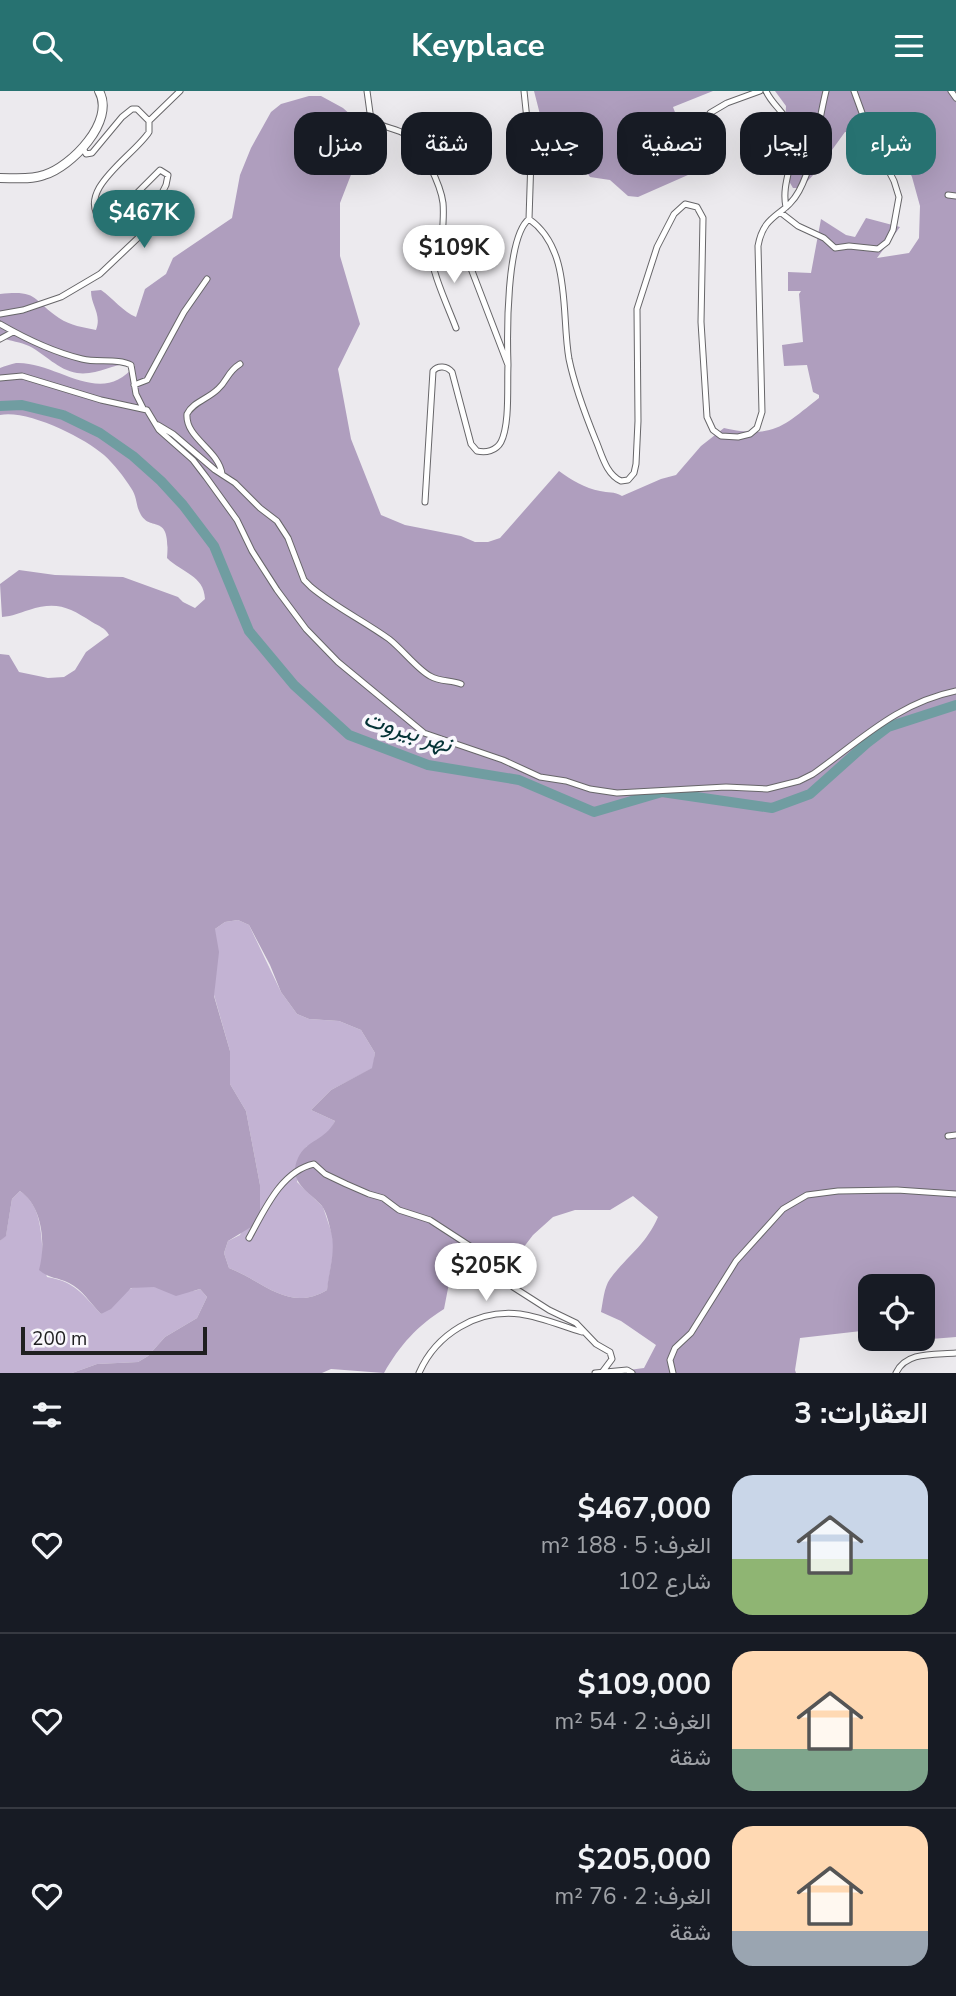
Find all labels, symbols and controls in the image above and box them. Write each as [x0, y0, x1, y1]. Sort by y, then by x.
text: Keyplace [411, 24, 545, 67]
icon: search [28, 27, 66, 65]
icon: menu [890, 27, 928, 65]
chip: منزل [294, 112, 387, 175]
chip: شقة [401, 112, 492, 175]
chip: جديد [506, 112, 603, 175]
chip: تصفية [617, 112, 726, 175]
chip: إيجار [740, 112, 832, 175]
chip: شراء [846, 112, 936, 175]
pin: $467K [95, 191, 193, 250]
text: $467K [109, 197, 179, 228]
pin: $109K [405, 225, 503, 285]
text: $109K [419, 232, 489, 263]
water label: نهر بيروت [360, 702, 458, 761]
pin: $205K [437, 1243, 535, 1303]
text: $205K [451, 1250, 521, 1281]
map controls [858, 1274, 935, 1351]
button: locate [858, 1274, 935, 1351]
scale bar [21, 1324, 206, 1356]
text: 200 m [32, 1326, 87, 1352]
text: العقارات: 3 [794, 1393, 928, 1434]
icon: filters [28, 1396, 66, 1434]
text: $467,000 [578, 1488, 711, 1529]
icon: home [788, 1503, 872, 1587]
icon: heart [28, 1526, 66, 1564]
text: الغرف: 5 · 188 m² [541, 1530, 711, 1561]
text: شارع 102 [617, 1566, 711, 1597]
text: $109,000 [578, 1664, 711, 1705]
icon: home [788, 1679, 872, 1763]
icon: heart [28, 1702, 66, 1740]
text: الغرف: 2 · 54 m² [555, 1706, 711, 1737]
text: شقة [669, 1742, 711, 1773]
text: $205,000 [578, 1839, 711, 1880]
icon: home [788, 1854, 872, 1938]
icon: heart [28, 1877, 66, 1915]
text: الغرف: 2 · 76 m² [555, 1881, 711, 1912]
text: شقة [669, 1917, 711, 1948]

